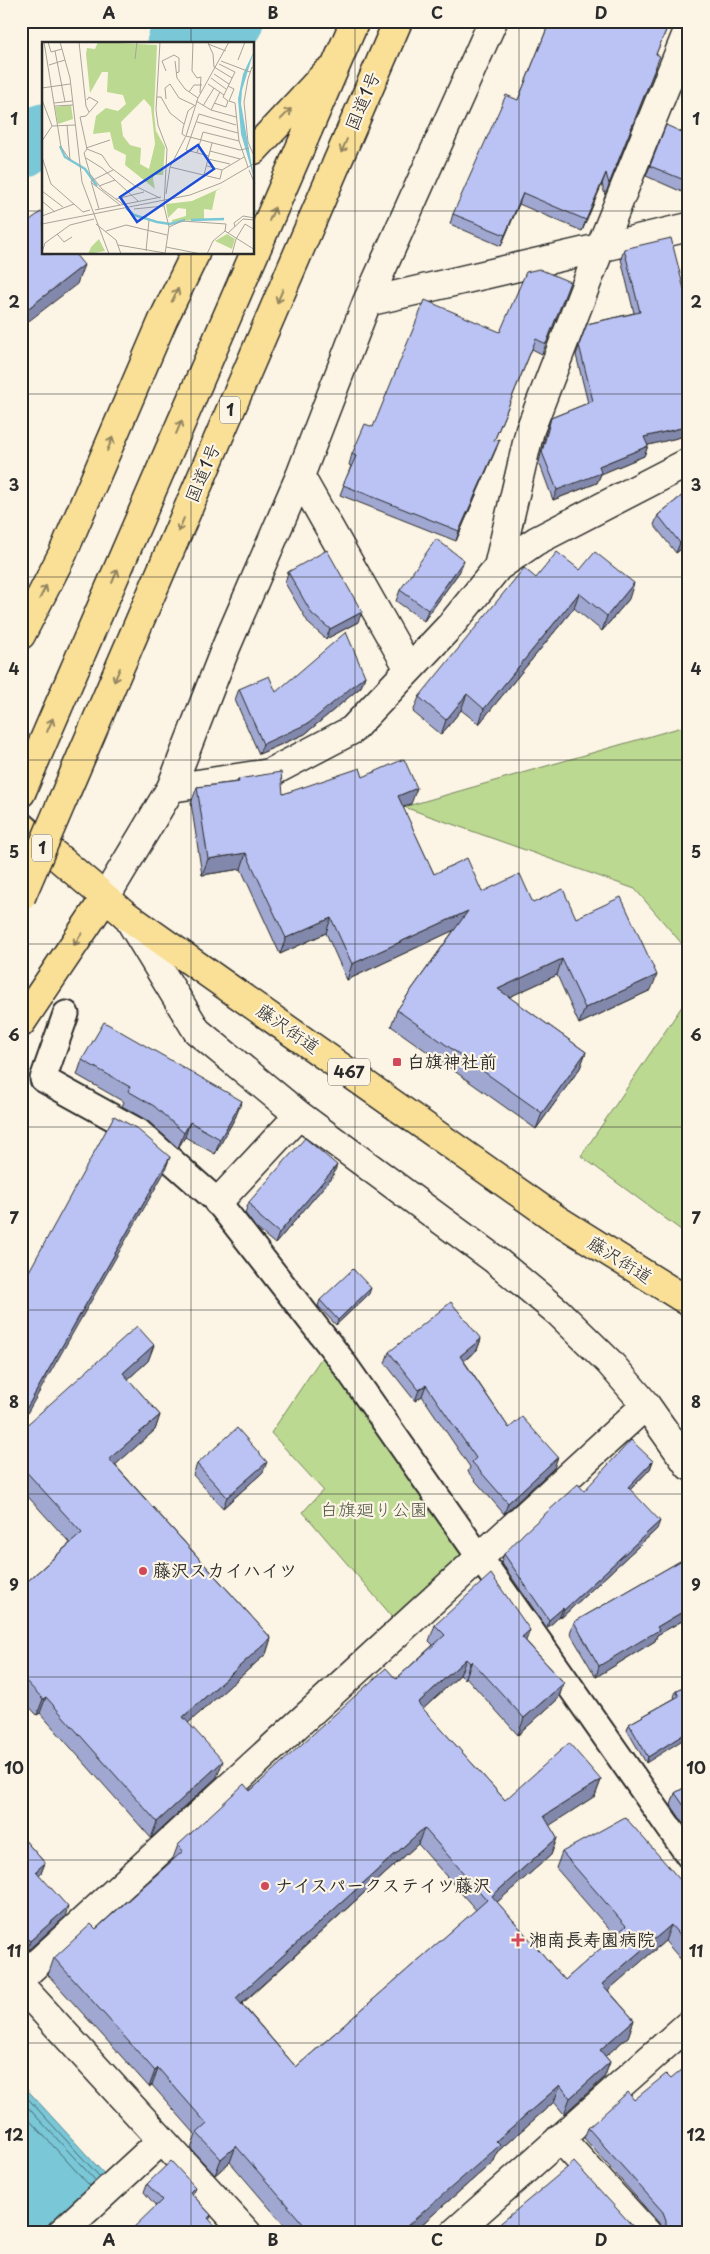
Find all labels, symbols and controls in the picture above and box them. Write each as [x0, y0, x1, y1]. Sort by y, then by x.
text: A [103, 0, 116, 24]
text: B [268, 0, 279, 24]
text: C [431, 0, 443, 24]
text: D [595, 0, 607, 24]
inset map [42, 42, 255, 255]
street label: 国道1号 [337, 67, 386, 134]
text: 1 [10, 106, 18, 130]
text: 1 [692, 106, 700, 130]
one-way arrow [280, 108, 292, 120]
one-way arrow [338, 138, 348, 153]
one-way arrow [267, 207, 277, 222]
one-way arrow [171, 288, 180, 303]
one-way arrow [274, 288, 284, 303]
text: 2 [8, 289, 20, 313]
text: 2 [690, 289, 702, 313]
road number: 1 [220, 396, 240, 424]
one-way arrow [175, 420, 185, 435]
one-way arrow [105, 437, 115, 452]
street label: 国道1号 [177, 439, 226, 506]
text: 3 [9, 472, 19, 496]
text: 3 [691, 472, 701, 496]
one-way arrow [175, 517, 185, 532]
one-way arrow [110, 569, 120, 584]
one-way arrow [39, 585, 48, 600]
text: 4 [9, 656, 20, 680]
text: 4 [691, 656, 702, 680]
one-way arrow [111, 667, 121, 682]
one-way arrow [46, 718, 56, 733]
road number: 1 [32, 834, 52, 861]
text: 5 [9, 839, 19, 863]
text: 5 [691, 839, 701, 863]
one-way arrow [72, 932, 83, 946]
street label: 藤沢街道 [252, 996, 326, 1059]
text: 6 [8, 1022, 20, 1046]
text: 6 [690, 1022, 702, 1046]
place label: 白旗神社前 [407, 1047, 497, 1074]
marker: 白旗神社前 [391, 1056, 403, 1068]
road number: 467 [328, 1058, 370, 1086]
text: 7 [9, 1205, 19, 1229]
text: 7 [691, 1205, 701, 1229]
street label: 藤沢街道 [583, 1228, 658, 1289]
text: 8 [9, 1389, 19, 1413]
text: 8 [691, 1389, 701, 1413]
park label: 白旗廻り公園 [320, 1495, 428, 1522]
place label: 藤沢スカイハイツ [153, 1556, 297, 1583]
marker: 藤沢スカイハイツ [137, 1565, 149, 1577]
text: 9 [9, 1572, 19, 1596]
text: 9 [691, 1572, 701, 1596]
text: 10 [4, 1755, 24, 1779]
text: 10 [686, 1755, 706, 1779]
place label: ナイスパークステイツ藤沢 [275, 1871, 491, 1898]
marker: ナイスパークステイツ藤沢 [259, 1880, 271, 1892]
place label: 湘南長寿園病院 [529, 1925, 655, 1952]
marker: 湘南長寿園病院 [511, 1933, 525, 1947]
text: 11 [7, 1938, 21, 1962]
text: 11 [689, 1938, 703, 1962]
text: 12 [5, 2122, 23, 2146]
text: 12 [687, 2122, 705, 2146]
text: A [103, 2227, 116, 2251]
text: B [268, 2227, 279, 2251]
text: C [431, 2227, 443, 2251]
text: D [595, 2227, 607, 2251]

